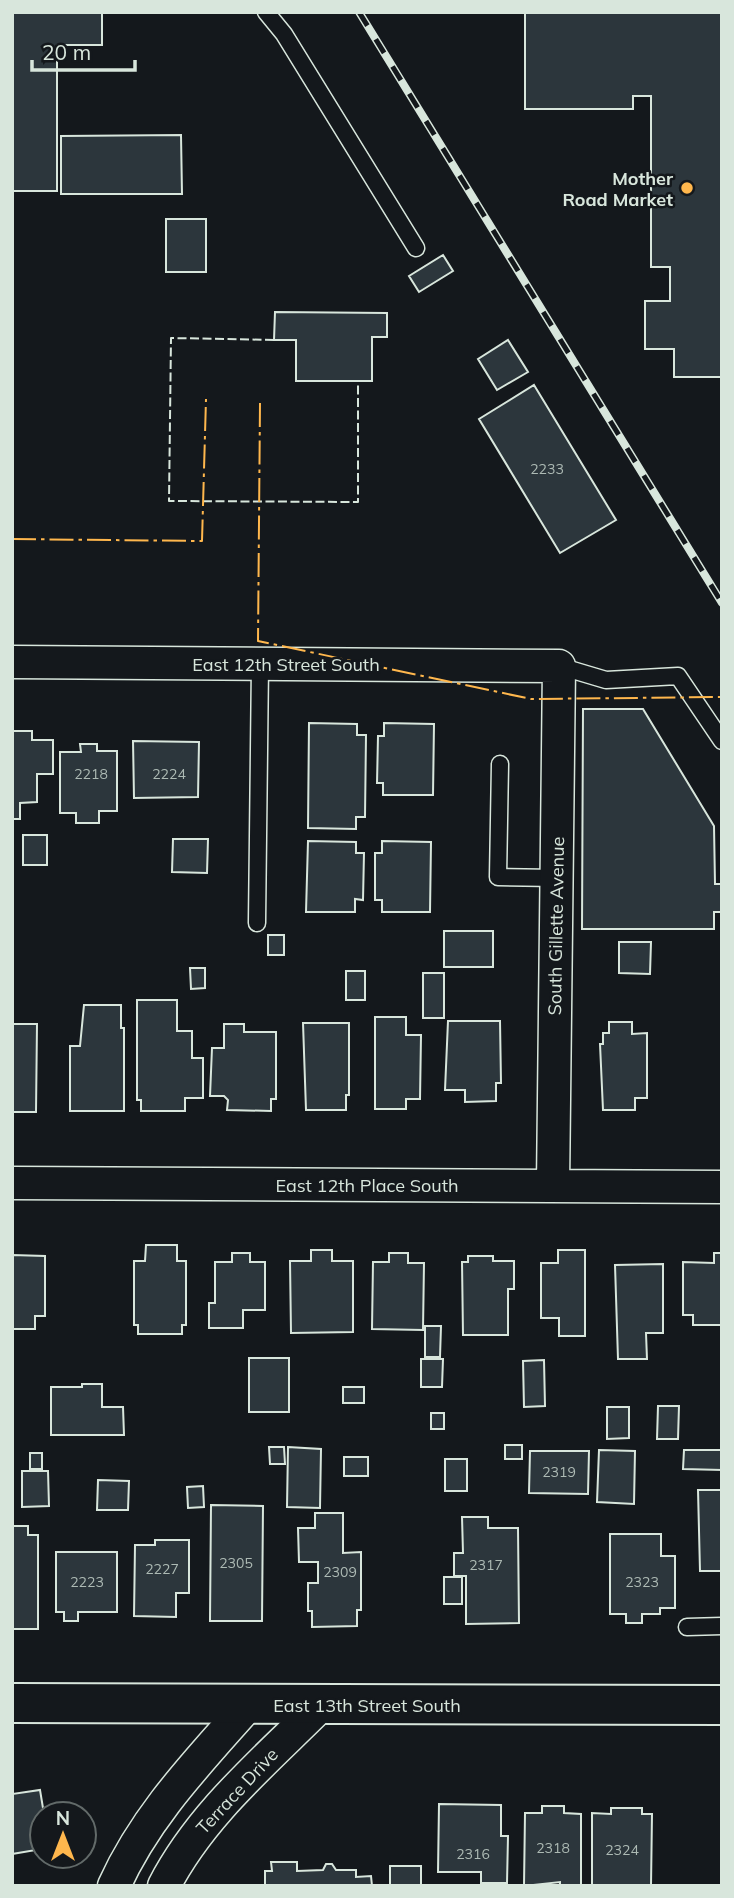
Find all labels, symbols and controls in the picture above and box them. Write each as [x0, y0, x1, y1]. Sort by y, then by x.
scale bar [32, 28, 135, 72]
text: 20 m [42, 39, 91, 65]
place label: Mother Road Market [562, 167, 674, 211]
marker: Mother Road Market [679, 180, 695, 196]
house number: 2233 [530, 460, 564, 478]
street label: East 12th Street South [192, 653, 380, 676]
house number: 2218 [74, 765, 108, 783]
house number: 2224 [152, 765, 186, 783]
street label: South Gillette Avenue [543, 836, 569, 1016]
street label: East 12th Place South [276, 1174, 458, 1197]
house number: 2319 [542, 1463, 576, 1481]
house number: 2305 [219, 1554, 253, 1572]
house number: 2317 [469, 1556, 503, 1574]
house number: 2227 [145, 1560, 179, 1578]
house number: 2309 [323, 1563, 357, 1581]
house number: 2223 [70, 1573, 104, 1591]
house number: 2323 [625, 1573, 659, 1591]
street label: East 13th Street South [273, 1694, 461, 1717]
street label: Terrace Drive [191, 1743, 283, 1839]
north arrow [28, 1800, 98, 1870]
text: N [56, 1806, 70, 1830]
house number: 2318 [536, 1839, 570, 1857]
house number: 2324 [605, 1841, 639, 1859]
house number: 2316 [456, 1845, 490, 1863]

